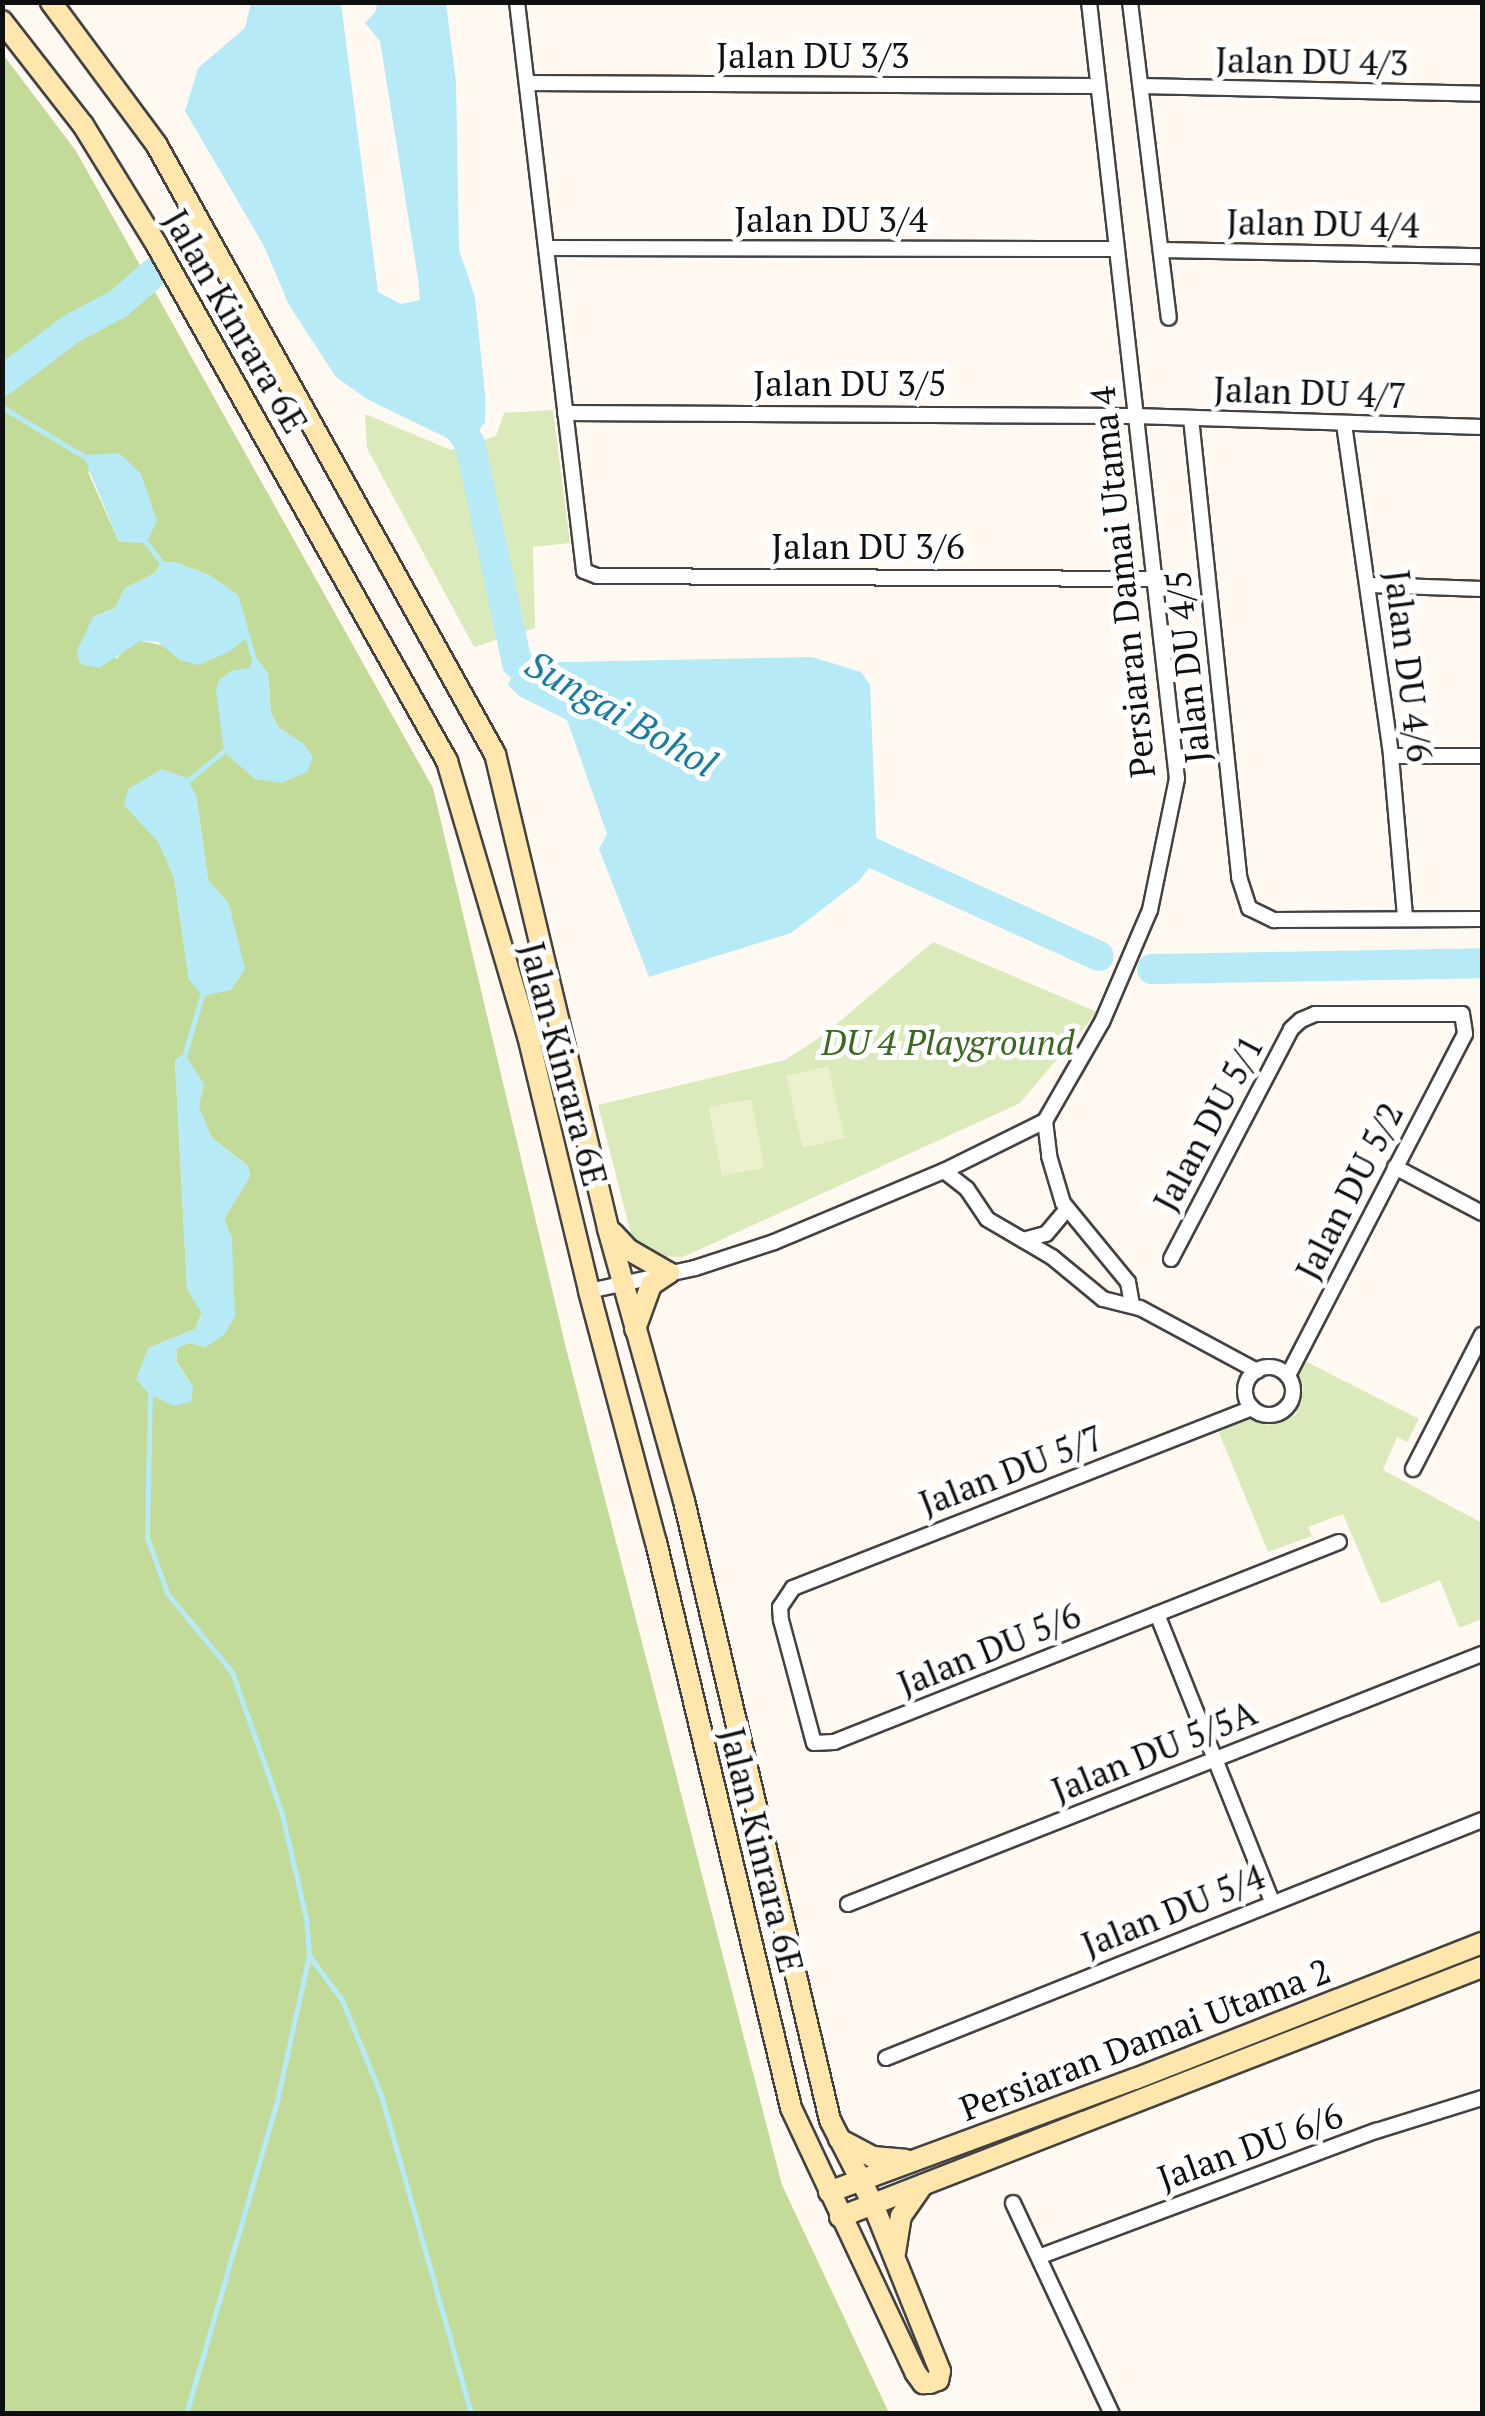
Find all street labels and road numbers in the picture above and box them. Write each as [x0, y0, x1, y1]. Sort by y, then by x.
street label: Jalan DU 3/3 [716, 34, 910, 76]
street label: Jalan DU 4/3 [1215, 38, 1409, 84]
street label: Jalan DU 3/4 [734, 198, 928, 240]
street label: Jalan DU 4/4 [1226, 200, 1420, 246]
street label: Jalan Kinrara 6E [155, 202, 317, 440]
street label: Jalan DU 3/5 [753, 362, 947, 404]
street label: Jalan DU 4/7 [1213, 368, 1407, 416]
street label: Persiaran Damai Utama 4 [1081, 384, 1163, 780]
street label: Jalan DU 3/6 [771, 525, 965, 567]
street label: Jalan DU 4/6 [1376, 568, 1442, 764]
street label: Jalan DU 4/5 [1156, 569, 1218, 765]
street label: Jalan Kinrara 6E [511, 937, 617, 1191]
street label: Jalan DU 5/1 [1144, 1028, 1272, 1218]
street label: Jalan DU 5/2 [1286, 1095, 1412, 1287]
street label: Jalan DU 5/7 [913, 1416, 1109, 1524]
street label: Jalan DU 5/6 [892, 1593, 1086, 1705]
street label: Jalan DU 5/5A [1045, 1691, 1263, 1811]
street label: Jalan Kinrara 6E [711, 1723, 813, 1977]
street label: Jalan DU 5/4 [1076, 1854, 1270, 1966]
street label: Persiaran Damai Utama 2 [954, 1949, 1336, 2129]
street label: Jalan DU 6/6 [1152, 2093, 1348, 2199]

